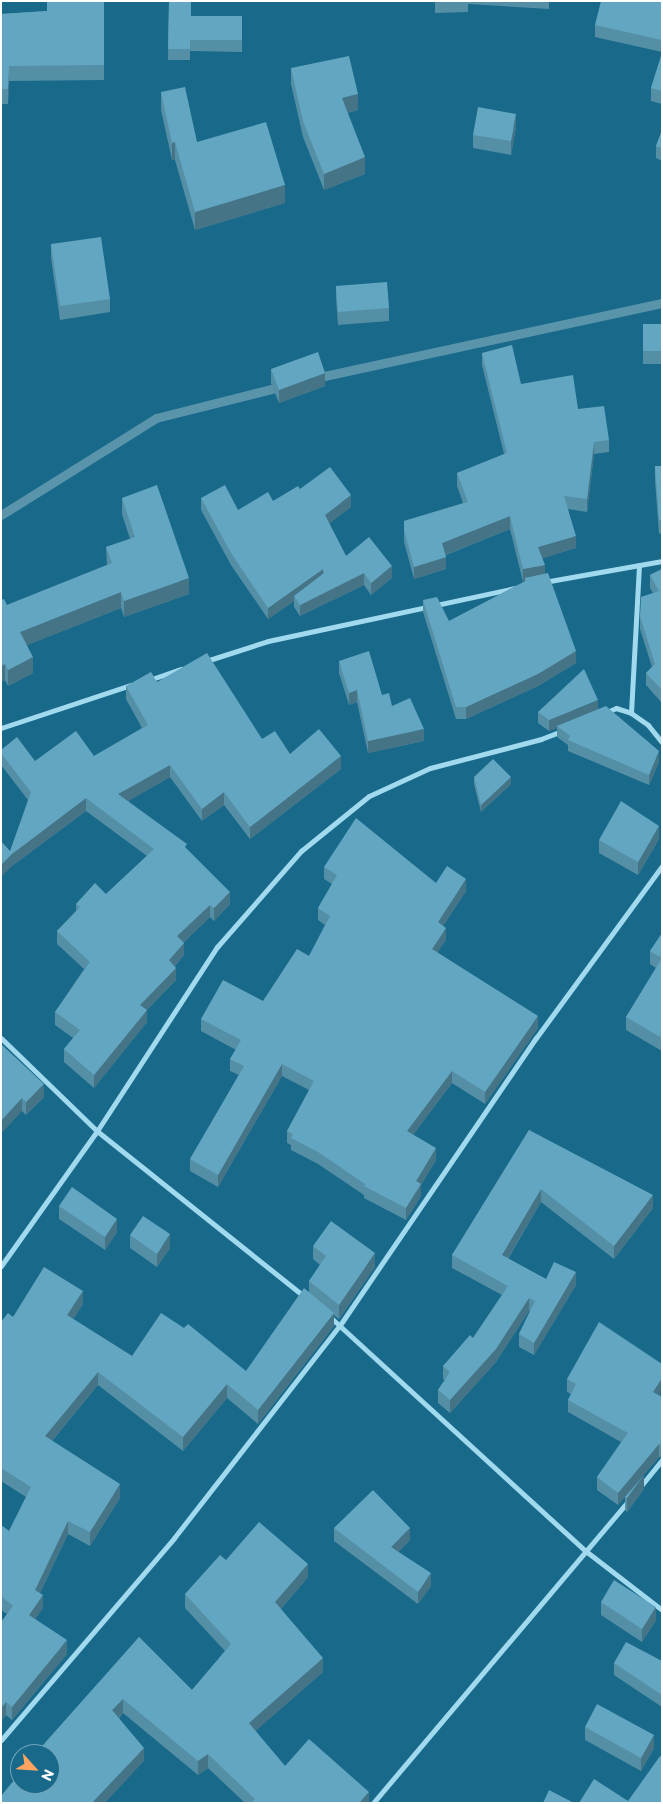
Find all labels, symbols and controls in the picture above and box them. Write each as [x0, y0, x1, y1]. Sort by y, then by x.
north arrow [10, 1744, 60, 1794]
text: N [38, 1767, 58, 1784]

